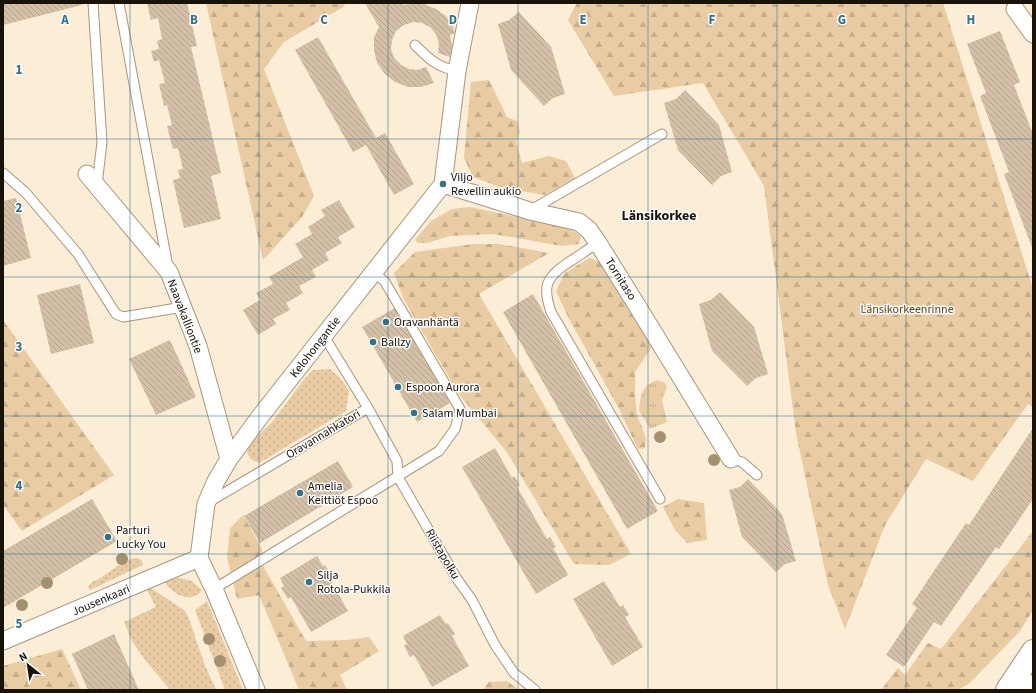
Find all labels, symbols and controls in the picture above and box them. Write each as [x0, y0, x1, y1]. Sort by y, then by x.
text: A [60, 11, 69, 29]
text: B [190, 11, 198, 29]
text: C [320, 11, 328, 29]
text: D [449, 11, 457, 29]
text: E [579, 11, 587, 29]
text: F [709, 11, 716, 29]
text: G [838, 11, 846, 29]
text: H [967, 11, 975, 29]
text: 1 [16, 61, 23, 79]
place label: Viljo Revellin aukio [451, 169, 521, 200]
marker: Viljo Revellin aukio [438, 179, 448, 189]
text: 2 [16, 199, 23, 217]
district label: Länsikorkee [621, 206, 697, 226]
street label: Tornitaso [601, 255, 640, 304]
street label: Naavakalliontie [163, 277, 207, 356]
park label: Länsikorkeenrinne [860, 301, 954, 318]
street label: Kelohongantie [286, 313, 345, 381]
place label: Oravanhäntä [394, 314, 459, 331]
marker: Oravanhäntä [381, 317, 391, 327]
place label: Ballzy [381, 334, 411, 351]
marker: Ballzy [368, 337, 378, 347]
text: 3 [16, 338, 23, 356]
place label: Espoon Aurora [406, 379, 479, 396]
marker: Espoon Aurora [393, 382, 403, 392]
street label: Oravannahkatori [283, 405, 364, 463]
place label: Salam Mumbai [422, 405, 497, 422]
marker: Salam Mumbai [409, 408, 419, 418]
text: 4 [16, 477, 23, 495]
place label: Amelia Keittiöt Espoo [308, 478, 378, 509]
marker: Amelia Keittiöt Espoo [295, 488, 305, 498]
place label: Parturi Lucky You [116, 522, 166, 553]
street label: Riistapolku [421, 526, 464, 583]
marker: Parturi Lucky You [103, 532, 113, 542]
place label: Silja Rotola-Pukkila [317, 567, 391, 598]
marker: Silja Rotola-Pukkila [304, 577, 314, 587]
street label: Jousenkaari [70, 581, 133, 620]
text: 5 [16, 615, 23, 633]
north arrow [8, 645, 48, 685]
text: N [16, 648, 30, 665]

